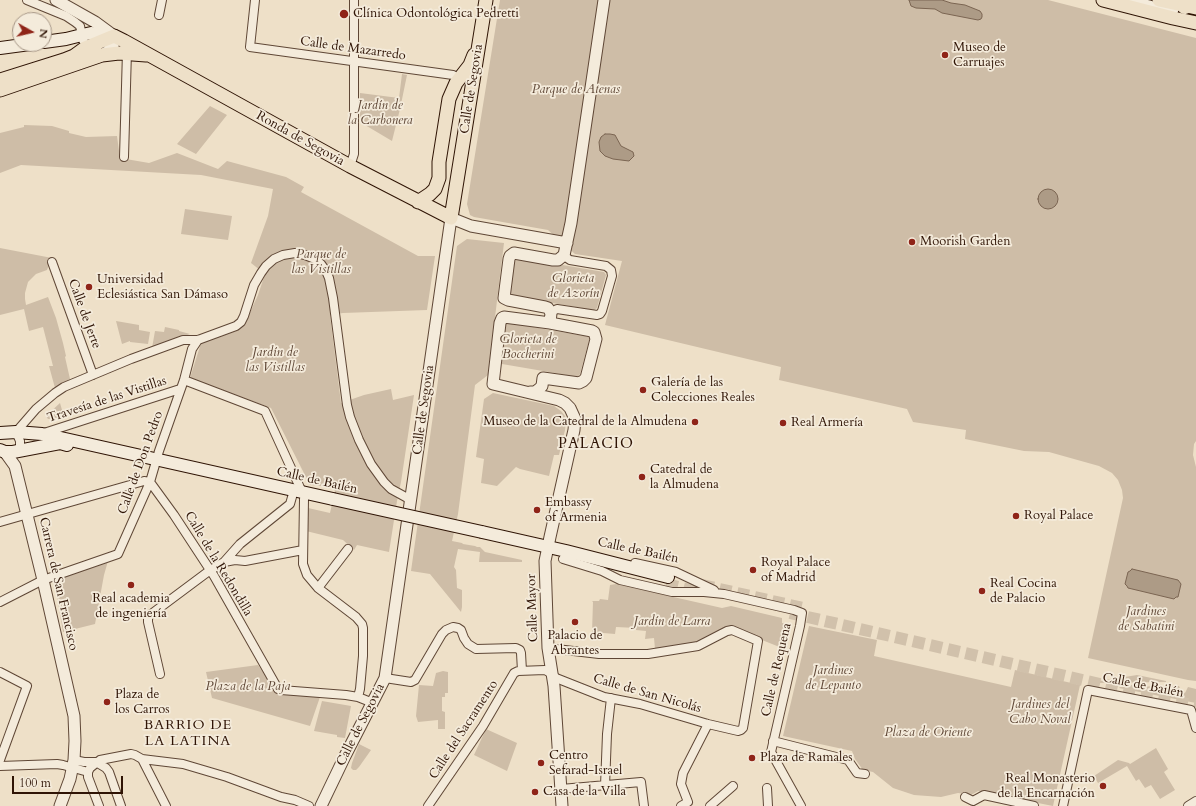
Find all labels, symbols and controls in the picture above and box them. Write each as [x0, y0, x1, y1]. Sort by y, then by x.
place label: Clínica Odontológica Pedretti [353, 6, 519, 22]
marker: Clínica Odontológica Pedretti [338, 8, 350, 20]
north arrow [12, 12, 52, 52]
text: N [35, 28, 51, 39]
street label: Calle de Mazarredo [299, 34, 407, 64]
place label: Museo de Carruajes [953, 40, 1006, 71]
street label: Calle de Segovia [457, 43, 487, 135]
marker: Museo de Carruajes [940, 50, 950, 60]
park label: Parque de Atenas [532, 82, 620, 98]
park label: Jardín de la Carbonera [347, 98, 413, 129]
street label: Ronda de Segovia [253, 108, 347, 170]
place label: Moorish Garden [920, 234, 1011, 250]
marker: Moorish Garden [907, 237, 917, 247]
park label: Parque de las Vistillas [291, 247, 351, 278]
park label: Glorieta de Azorín [547, 271, 599, 302]
place label: Universidad Eclesiástica San Dámaso [97, 272, 228, 303]
street label: Calle de Jerte [64, 277, 104, 351]
marker: Universidad Eclesiástica San Dámaso [84, 282, 94, 292]
park label: Glorieta de Boccherini [499, 332, 557, 363]
park label: Jardín de las Vistillas [245, 345, 305, 376]
street label: Calle de Segovia [410, 364, 438, 456]
street label: Travesía de las Vistillas [45, 373, 169, 427]
place label: Galería de las Colecciones Reales [651, 375, 755, 406]
marker: Galería de las Colecciones Reales [638, 385, 648, 395]
street label: Calle de Don Pedro [115, 409, 167, 517]
place label: Museo de la Catedral de la Almudena [483, 414, 687, 430]
place label: Real Armería [791, 415, 863, 431]
marker: Museo de la Catedral de la Almudena [690, 417, 700, 427]
marker: Real Armería [778, 418, 788, 428]
district label: PALACIO [558, 436, 634, 454]
place label: Catedral de la Almudena [650, 462, 719, 493]
street label: Calle de Bailén [275, 464, 359, 498]
marker: Catedral de la Almudena [637, 472, 647, 482]
place label: Embassy of Armenia [545, 495, 607, 526]
marker: Embassy of Armenia [532, 505, 542, 515]
place label: Royal Palace [1024, 508, 1093, 524]
street label: Calle de la Redondilla [181, 509, 255, 619]
marker: Royal Palace [1011, 511, 1021, 521]
street label: Carrera de San Francisco [35, 516, 81, 652]
street label: Calle de Bailén [596, 535, 680, 567]
place label: Royal Palace of Madrid [761, 555, 830, 586]
marker: Royal Palace of Madrid [748, 565, 758, 575]
street label: Calle Mayor [524, 574, 542, 642]
place label: Real Cocina de Palacio [990, 576, 1057, 607]
marker: Real academia de ingeniería [126, 580, 136, 590]
marker: Real Cocina de Palacio [977, 586, 987, 596]
place label: Real academia de ingeniería [92, 591, 170, 622]
park label: Jardines de Sabatini [1118, 604, 1174, 635]
park label: Jardín de Larra [634, 614, 710, 630]
marker: Palacio de Abrantes [570, 617, 580, 627]
street label: Calle de Requena [759, 622, 795, 718]
place label: Palacio de Abrantes [547, 628, 603, 659]
park label: Jardines de Lepanto [805, 663, 861, 694]
street label: Calle de Bailén [1101, 670, 1185, 702]
street label: Calle de San Nicolás [591, 671, 703, 717]
street label: Calle del Sacramento [426, 678, 502, 782]
park label: Plaza de la Paja [206, 679, 290, 695]
street label: Calle de Segovia [334, 681, 388, 769]
place label: Plaza de los Carros [115, 687, 170, 718]
marker: Plaza de los Carros [102, 697, 112, 707]
park label: Jardines del Cabo Noval [1009, 697, 1071, 728]
district label: BARRIO DE LA LATINA [144, 718, 232, 750]
park label: Plaza de Oriente [885, 725, 971, 741]
place label: Centro Sefarad-Israel [549, 748, 622, 779]
place label: Plaza de Ramales [760, 750, 853, 766]
marker: Plaza de Ramales [747, 753, 757, 763]
marker: Centro Sefarad-Israel [536, 758, 546, 768]
scale bar [14, 768, 125, 794]
place label: Real Monasterio de la Encarnación [998, 771, 1095, 802]
text: 100 m [19, 775, 51, 791]
marker: Real Monasterio de la Encarnación [1098, 781, 1108, 791]
place label: Casa de la Villa [543, 784, 626, 800]
marker: Casa de la Villa [530, 787, 540, 797]

